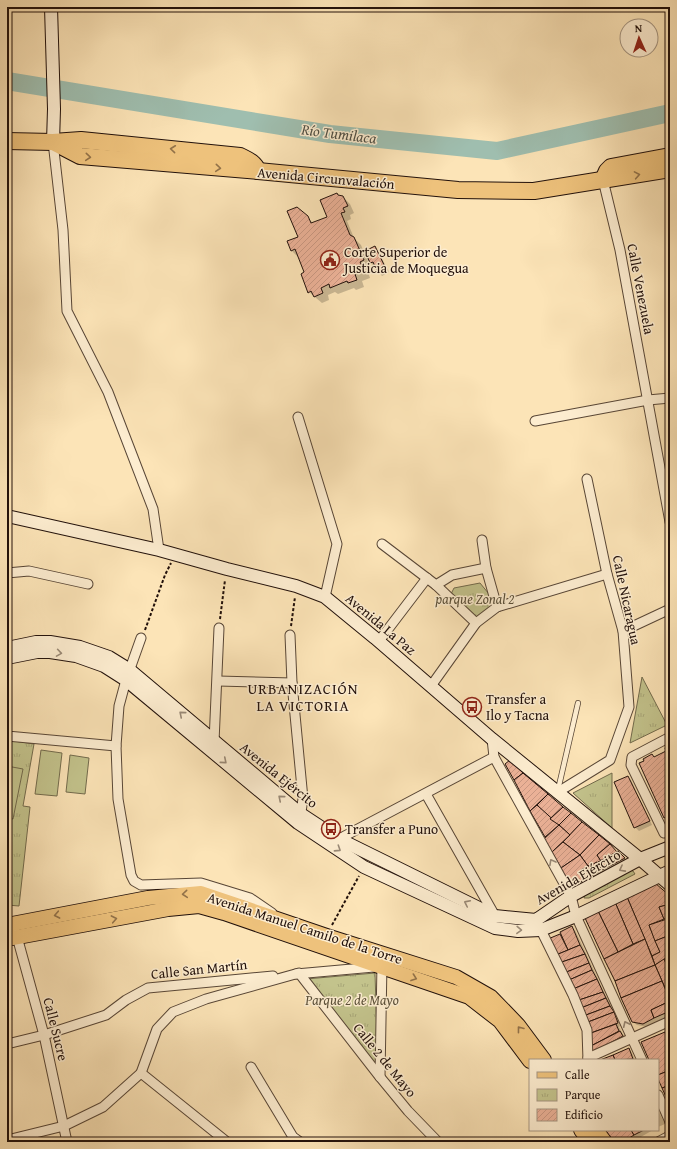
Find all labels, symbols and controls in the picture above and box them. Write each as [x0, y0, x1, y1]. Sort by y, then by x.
north arrow [619, 18, 659, 58]
text: N [634, 20, 643, 36]
water label: Río Tumilaca [299, 118, 378, 149]
one-way arrow [170, 145, 176, 154]
one-way arrow [85, 152, 91, 161]
street label: Avenida Circunvalación [257, 162, 396, 194]
one-way arrow [215, 163, 221, 172]
one-way arrow [633, 171, 640, 179]
place label: Corte Superior de Justicia de Moquegua [342, 242, 469, 278]
street label: Calle Venezuela [622, 242, 660, 336]
public building icon: Corte Superior de Justicia de Moquegua [319, 249, 341, 271]
street label: Calle Nicaragua [608, 553, 646, 647]
street label: Avenida La Paz [341, 588, 421, 660]
park label: parque Zonal 2 [435, 589, 515, 609]
one-way arrow [56, 648, 62, 657]
district label: URBANIZACIÓN LA VICTORIA [247, 678, 359, 716]
place label: Transfer a Ilo y Tacna [486, 689, 550, 725]
bus stop icon: Transfer a Ilo y Tacna [461, 696, 483, 718]
one-way arrow [179, 711, 187, 719]
street label: Avenida Ejército [236, 737, 322, 813]
one-way arrow [219, 757, 227, 764]
one-way arrow [279, 795, 286, 802]
bus stop icon: Transfer a Puno [320, 818, 342, 840]
place label: Transfer a Puno [345, 819, 438, 839]
one-way arrow [334, 844, 341, 852]
street label: Avenida Ejército [532, 845, 624, 909]
one-way arrow [550, 859, 557, 866]
one-way arrow [619, 864, 626, 871]
street label: Avenida Manuel Camilo de la Torre [205, 887, 405, 969]
one-way arrow [182, 890, 188, 899]
one-way arrow [464, 900, 471, 907]
one-way arrow [54, 911, 60, 919]
one-way arrow [111, 915, 117, 923]
one-way arrow [516, 926, 522, 934]
street label: Calle San Martín [150, 954, 248, 984]
one-way arrow [410, 973, 417, 981]
park label: Parque 2 de Mayo [304, 990, 399, 1010]
street label: Calle Sucre [38, 995, 74, 1063]
street label: Calle 2 de Mayo [349, 1018, 421, 1102]
one-way arrow [623, 1021, 631, 1029]
one-way arrow [518, 1026, 525, 1033]
legend [529, 1059, 659, 1131]
text: Calle [565, 1066, 590, 1083]
text: Parque [565, 1086, 601, 1103]
text: Edificio [565, 1106, 603, 1123]

